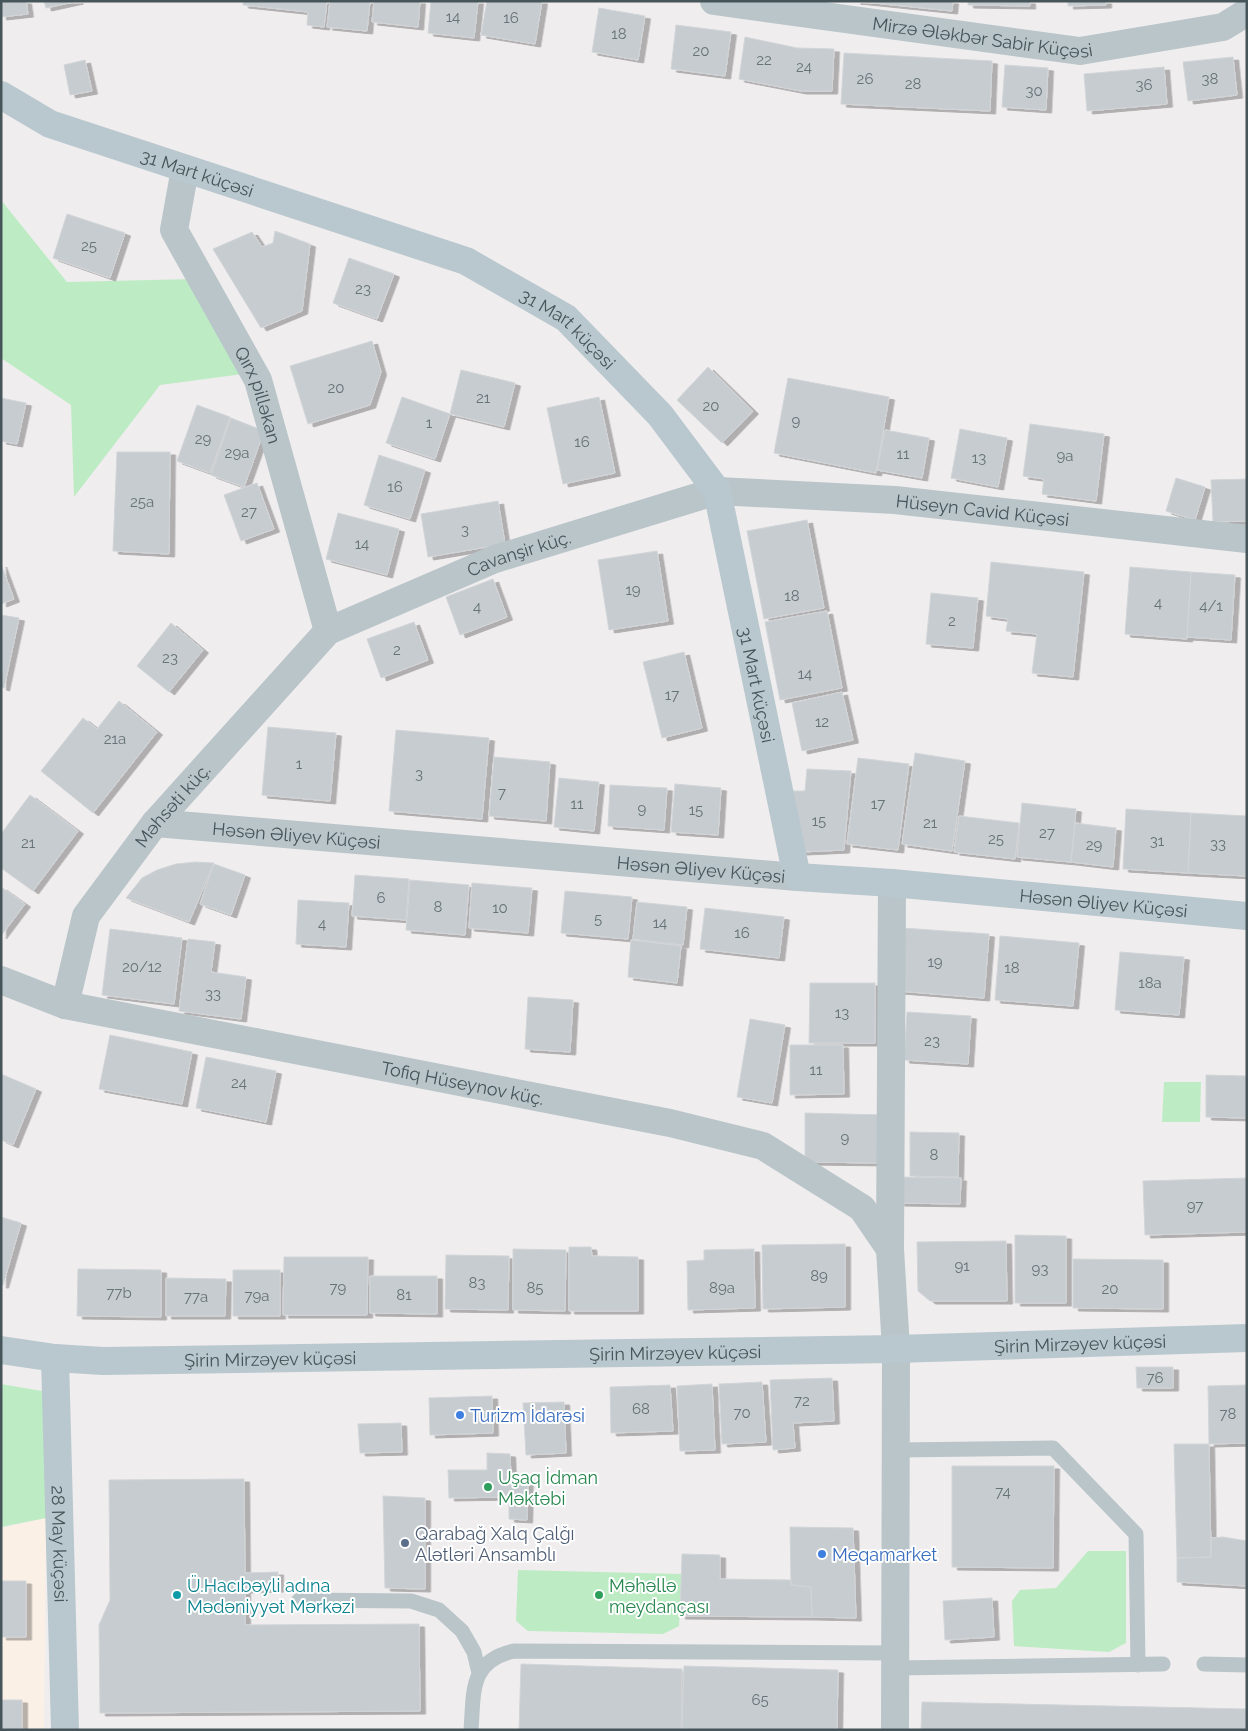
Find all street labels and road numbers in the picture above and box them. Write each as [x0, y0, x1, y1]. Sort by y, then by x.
street label: Mirzə Ələkbər Sabir Küçəsi [871, 12, 1094, 61]
street label: 31 Mart küçəsi [138, 144, 256, 201]
street label: 31 Mart küçəsi [517, 284, 620, 373]
street label: Qırx pilləkan [231, 342, 286, 446]
street label: Hüseyn Cavid Küçəsi [895, 490, 1070, 530]
street label: Cavanşir küç. [464, 526, 573, 580]
street label: 31 Mart küçəsi [735, 625, 779, 745]
street label: Məhsəti küç. [130, 759, 214, 851]
street label: Həsən Əliyev Küçəsi [212, 817, 381, 852]
street label: Həsən Əliyev Küçəsi [616, 851, 786, 886]
street label: Həsən Əliyev Küçəsi [1019, 884, 1189, 921]
street label: Tofiq Hüseynov küç. [380, 1056, 546, 1109]
street label: Şirin Mirzəyev küçəsi [994, 1330, 1166, 1356]
street label: Şirin Mirzəyev küçəsi [589, 1341, 761, 1364]
street label: Şirin Mirzəyev küçəsi [184, 1347, 356, 1370]
street label: 28 May küçəsi [48, 1485, 72, 1603]

